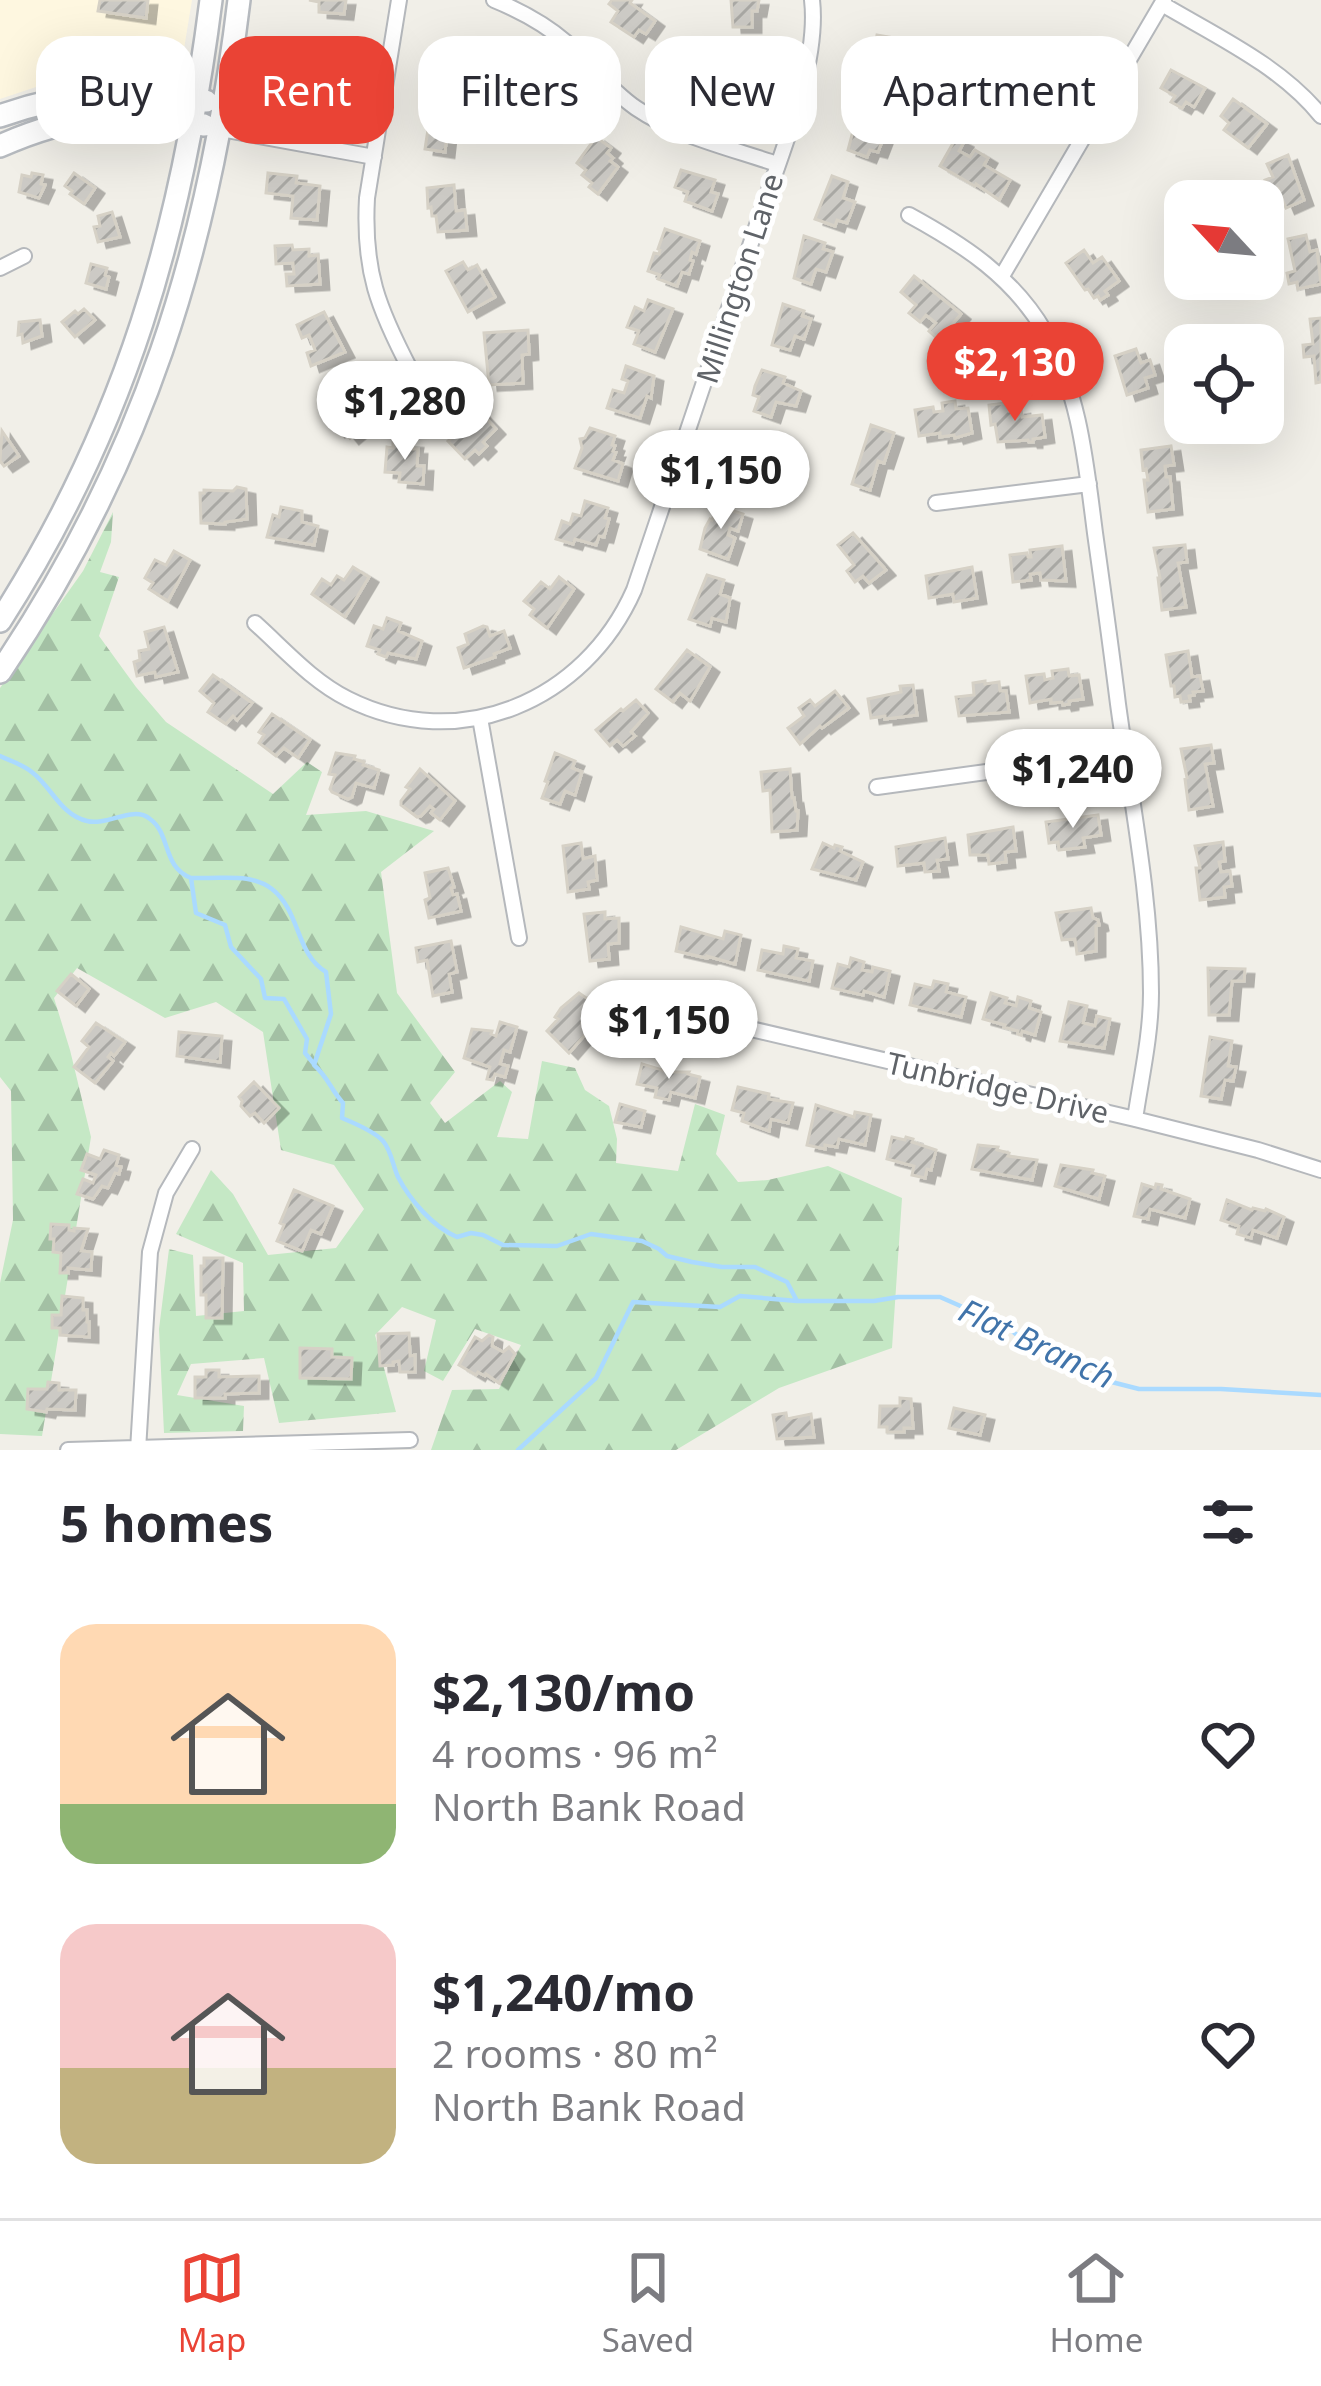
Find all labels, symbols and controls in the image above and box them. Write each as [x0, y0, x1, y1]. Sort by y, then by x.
chip: Buy [36, 36, 195, 144]
chip: Rent [219, 36, 394, 144]
chip: Filters [418, 36, 621, 144]
chip: New [645, 36, 817, 144]
chip: Apartment [841, 36, 1138, 144]
street label: Millington Lane [686, 168, 792, 388]
north arrow [1164, 180, 1284, 300]
map controls [1164, 180, 1284, 444]
pin: $2,130 [917, 322, 1113, 424]
button: locate [1164, 324, 1284, 444]
text: $2,130 [954, 334, 1076, 387]
pin: $1,280 [307, 361, 503, 463]
text: $1,280 [344, 373, 466, 426]
pin: $1,150 [623, 430, 819, 532]
text: $1,150 [660, 442, 782, 495]
pin: $1,240 [975, 729, 1171, 831]
text: $1,240 [1012, 741, 1134, 794]
pin: $1,150 [571, 980, 767, 1082]
text: $1,150 [608, 992, 730, 1045]
street label: Tunbridge Drive [883, 1042, 1113, 1132]
water label: Flat Branch [952, 1287, 1122, 1399]
text: 5 homes [60, 1487, 273, 1557]
icon: filters [1195, 1489, 1261, 1555]
text: $2,130/mo [432, 1656, 695, 1726]
icon: home [156, 1672, 300, 1816]
icon: heart [1195, 1711, 1261, 1777]
text: 4 rooms · 96 m² [432, 1726, 718, 1779]
text: North Bank Road [432, 1779, 746, 1832]
text: $1,240/mo [432, 1956, 695, 2026]
icon: home [156, 1972, 300, 2116]
icon: heart [1195, 2011, 1261, 2077]
text: 2 rooms · 80 m² [432, 2026, 718, 2079]
text: North Bank Road [432, 2079, 746, 2132]
tab: Map [178, 2245, 246, 2362]
tab: Saved [602, 2245, 694, 2362]
tab: Home [1049, 2245, 1143, 2362]

